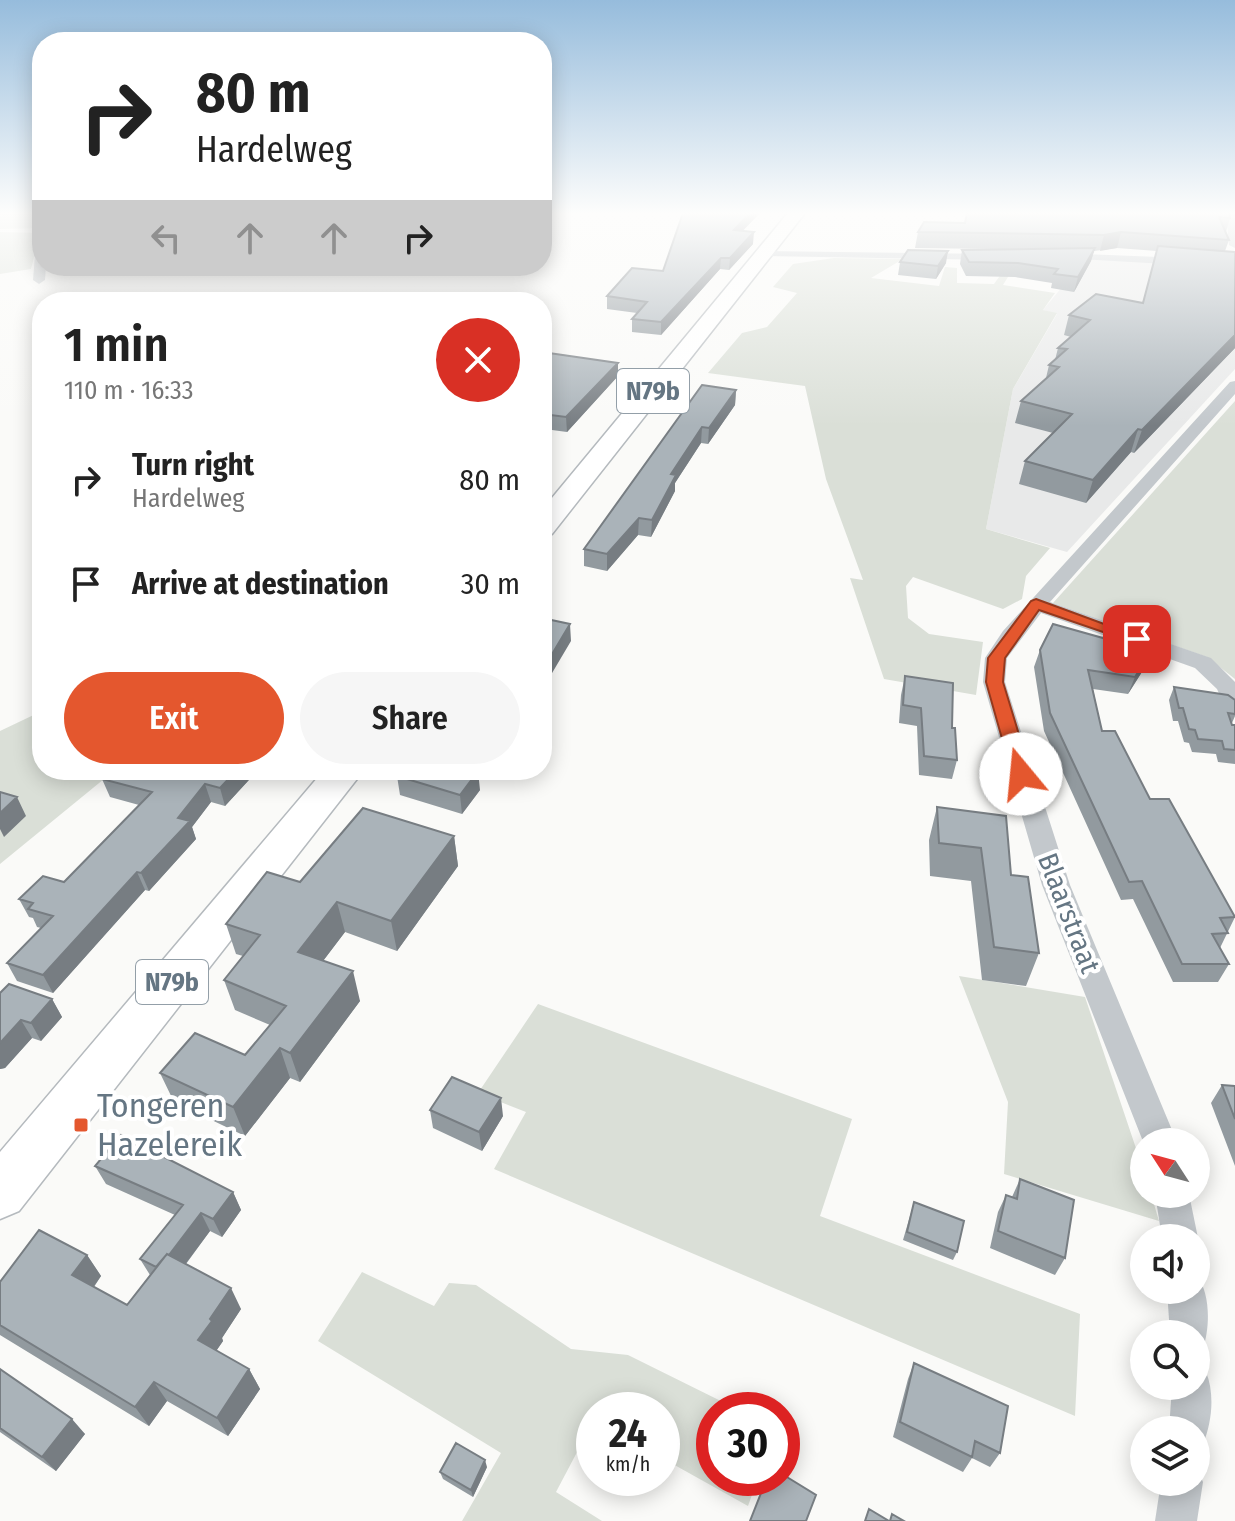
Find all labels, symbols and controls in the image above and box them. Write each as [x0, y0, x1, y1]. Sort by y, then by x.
text: 80 m [196, 60, 311, 127]
icon: right [64, 64, 168, 168]
text: Hardelweg [196, 128, 352, 172]
icon: left [144, 216, 188, 260]
icon: ahead [228, 216, 272, 260]
icon: ahead [312, 216, 356, 260]
icon: right [396, 216, 440, 260]
text: 1 min [64, 316, 169, 374]
button: close [436, 318, 520, 402]
road number: N79b [617, 369, 689, 413]
text: 110 m · 16:33 [64, 375, 194, 406]
text: Turn right [132, 447, 254, 483]
icon: right [64, 458, 108, 502]
text: 80 m [459, 462, 520, 498]
text: Hardelweg [132, 483, 245, 514]
icon: arrive [64, 562, 108, 606]
text: Arrive at destination [132, 566, 389, 602]
text: 30 m [461, 566, 520, 602]
pin [1103, 605, 1171, 673]
icon: arrive [1115, 617, 1159, 661]
button: Exit [64, 672, 284, 764]
button: Share [300, 672, 520, 764]
position arrow [979, 732, 1063, 816]
street label: Blaarstraat [1031, 848, 1107, 978]
road number: N79b [136, 960, 208, 1004]
place label: Tongeren Hazelereik [97, 1085, 242, 1165]
marker: Tongeren Hazelereik [72, 1116, 90, 1134]
north arrow [1130, 1128, 1210, 1208]
map controls [1130, 1128, 1210, 1496]
button: sound [1130, 1224, 1210, 1304]
button: search [1130, 1320, 1210, 1400]
speed limit sign: 30 [696, 1392, 800, 1496]
text: 24 [609, 1410, 647, 1458]
button: layers [1130, 1416, 1210, 1496]
text: km/h [606, 1452, 650, 1476]

